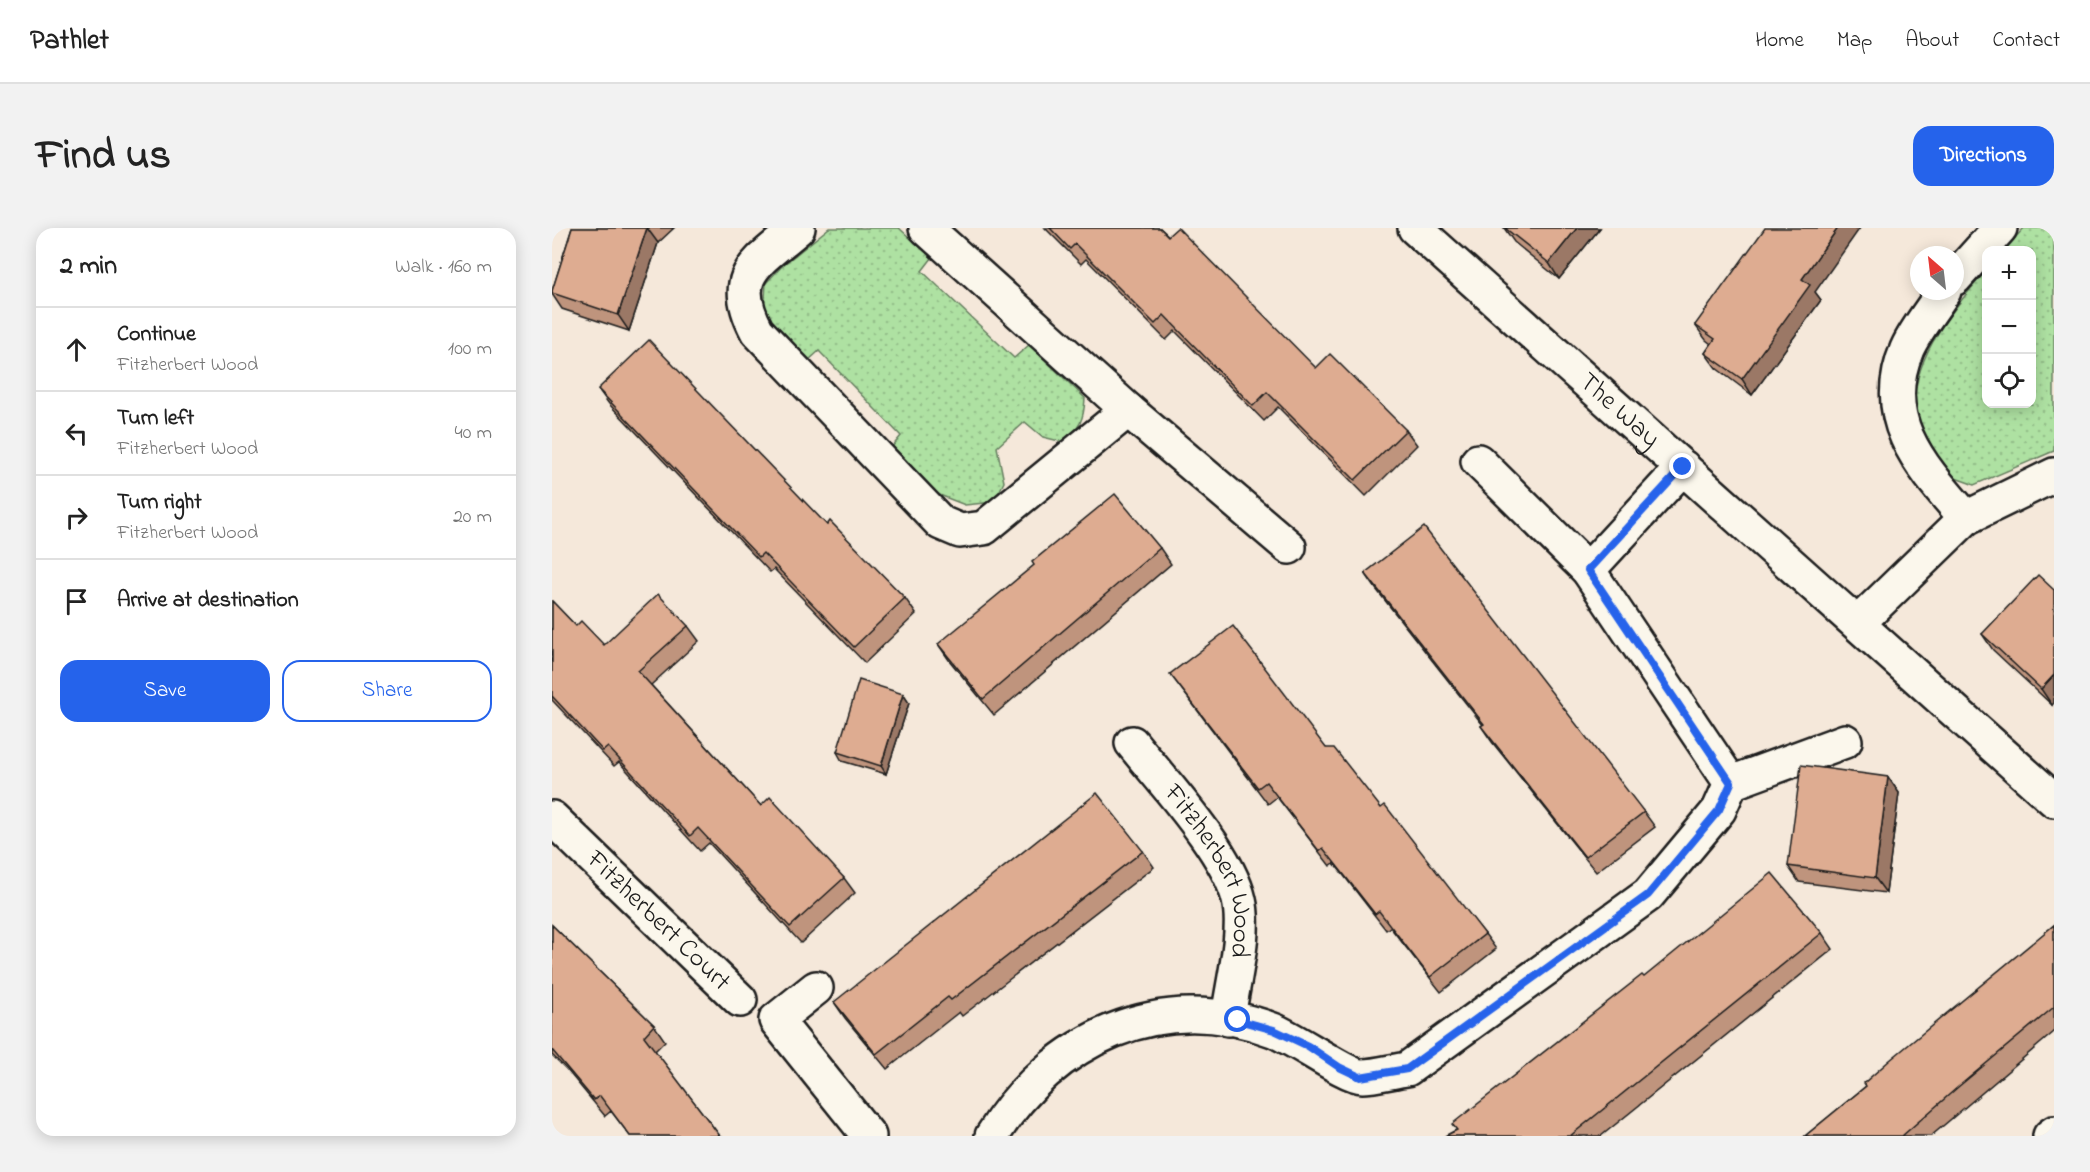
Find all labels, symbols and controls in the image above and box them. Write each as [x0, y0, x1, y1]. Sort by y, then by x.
text: Pathlet [30, 21, 109, 62]
text: Home [1755, 26, 1804, 56]
text: Map [1837, 26, 1872, 56]
text: About [1905, 26, 1959, 56]
text: Contact [1992, 26, 2060, 56]
text: Find us [36, 126, 171, 187]
button: Directions [1913, 126, 2054, 186]
north arrow [1910, 246, 1964, 300]
map controls [1982, 246, 2036, 408]
button: + [1982, 246, 2036, 300]
text: 2 min [60, 248, 117, 286]
text: Walk · 160 m [395, 253, 492, 282]
button: − [1982, 300, 2036, 354]
text: Continue [117, 319, 196, 351]
icon: ahead [60, 333, 93, 366]
text: 100 m [448, 335, 492, 364]
text: Fitzherbert Wood [117, 351, 258, 380]
button: locate [1982, 354, 2036, 408]
street label: The Way [1570, 364, 1669, 458]
text: Turn left [117, 403, 194, 435]
icon: left [60, 417, 93, 450]
text: 40 m [455, 419, 492, 448]
text: Fitzherbert Wood [117, 435, 258, 464]
route end [1669, 453, 1695, 479]
text: Turn right [117, 487, 202, 519]
icon: right [60, 501, 93, 534]
text: 20 m [453, 503, 492, 532]
text: Fitzherbert Wood [117, 519, 258, 548]
icon: arrive [60, 585, 93, 618]
text: Arrive at destination [117, 585, 299, 617]
button: Save [60, 660, 270, 722]
button: Share [282, 660, 492, 722]
street label: Fitzherbert Wood [1154, 775, 1261, 960]
street label: Fitzherbert Court [576, 841, 740, 1000]
route start [1224, 1006, 1250, 1032]

